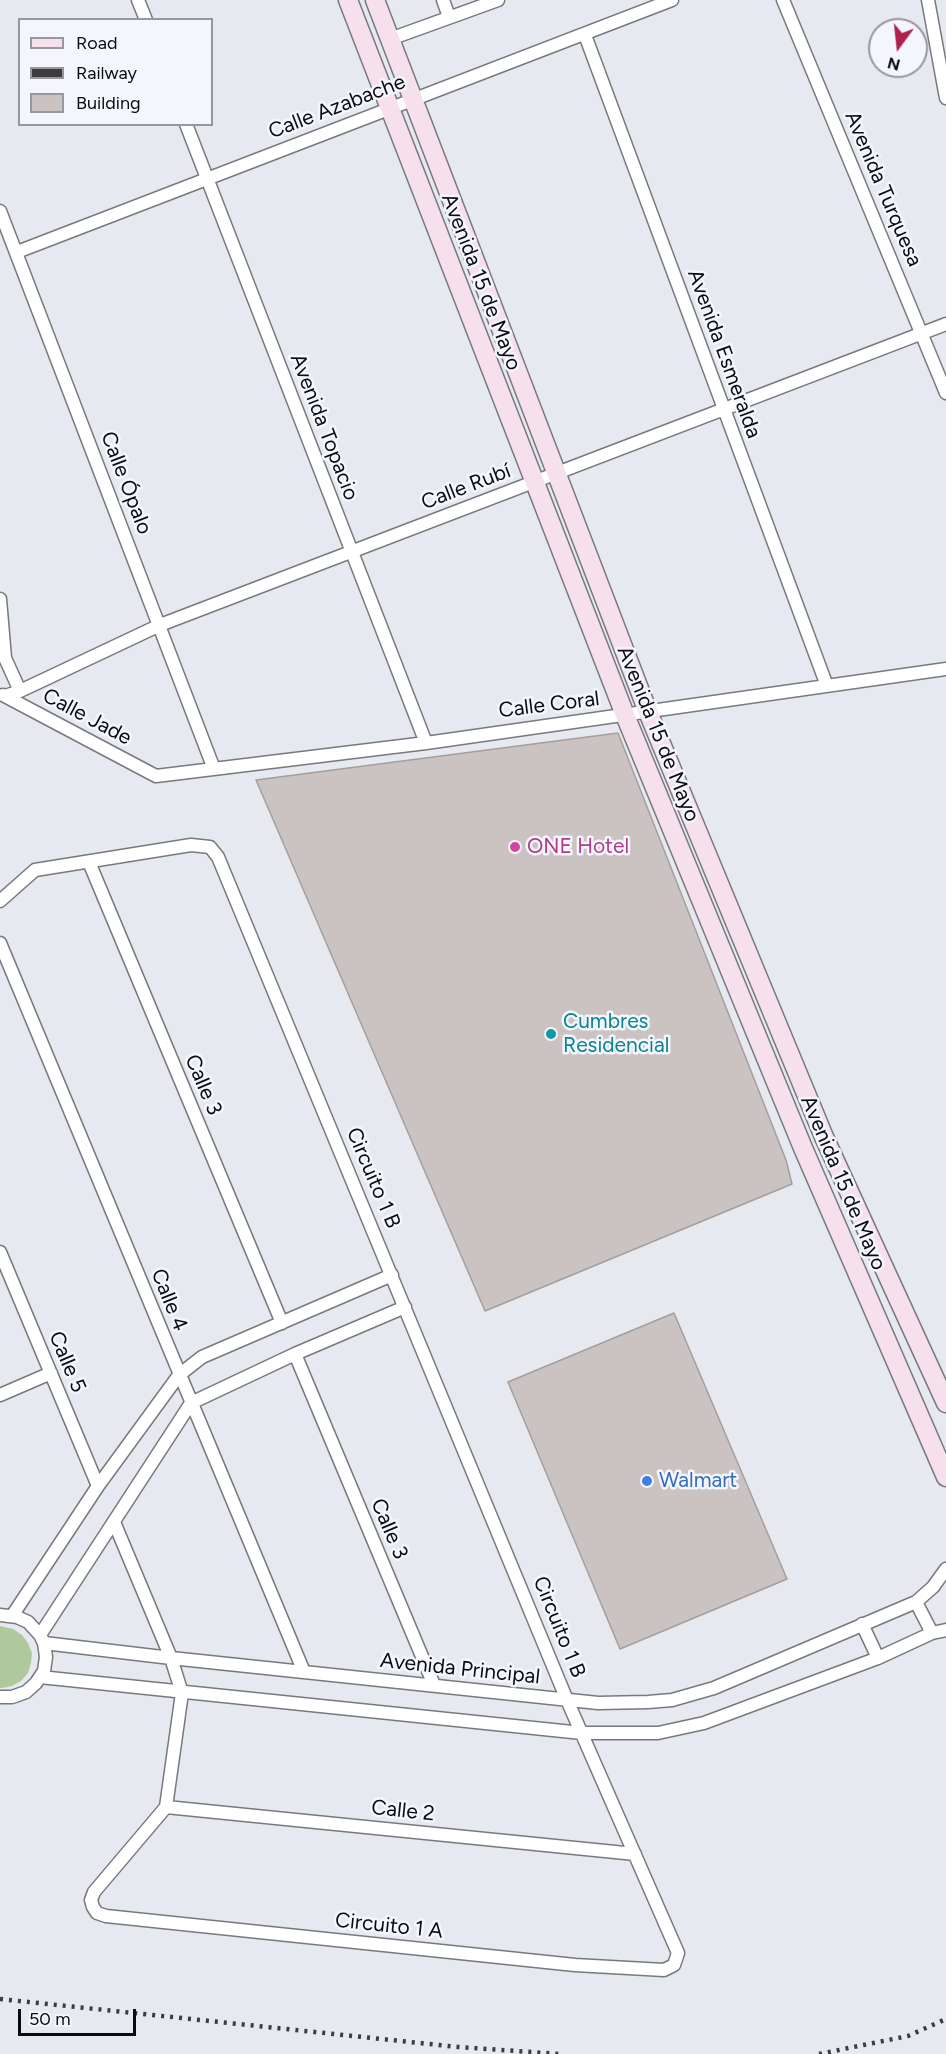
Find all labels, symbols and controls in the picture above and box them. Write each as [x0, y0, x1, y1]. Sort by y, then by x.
legend [18, 18, 213, 126]
north arrow [868, 18, 928, 78]
text: Road [76, 32, 117, 54]
text: N [885, 53, 902, 75]
text: Railway [76, 62, 137, 84]
street label: Calle Azabache [265, 69, 409, 145]
text: Building [76, 92, 141, 114]
street label: Avenida Turquesa [839, 108, 927, 270]
street label: Avenida 15 de Mayo [436, 190, 526, 374]
street label: Avenida Esmeralda [682, 266, 766, 442]
street label: Avenida Topacio [284, 350, 364, 504]
street label: Calle Ópalo [95, 428, 157, 538]
street label: Calle Rubí [418, 458, 514, 516]
street label: Avenida 15 de Mayo [611, 643, 705, 825]
street label: Calle Jade [38, 683, 136, 751]
street label: Calle Coral [497, 686, 601, 724]
place label: ONE Hotel [527, 834, 629, 860]
marker: ONE Hotel [508, 840, 522, 854]
place label: Cumbres Residencial [563, 1009, 669, 1059]
marker: Cumbres Residencial [544, 1027, 558, 1041]
street label: Calle 3 [179, 1051, 227, 1119]
street label: Avenida 15 de Mayo [795, 1092, 891, 1274]
street label: Circuito 1 B [340, 1124, 406, 1232]
street label: Calle 4 [145, 1265, 193, 1335]
street label: Calle 5 [43, 1328, 91, 1396]
place label: Walmart [659, 1468, 737, 1494]
marker: Walmart [640, 1474, 654, 1488]
street label: Calle 3 [365, 1495, 413, 1563]
street label: Circuito 1 B [527, 1573, 591, 1681]
street label: Avenida Principal [379, 1648, 541, 1690]
street label: Calle 2 [370, 1795, 436, 1827]
street label: Circuito 1 A [334, 1908, 444, 1944]
scale bar [21, 1997, 140, 2035]
text: 50 m [29, 2008, 71, 2030]

